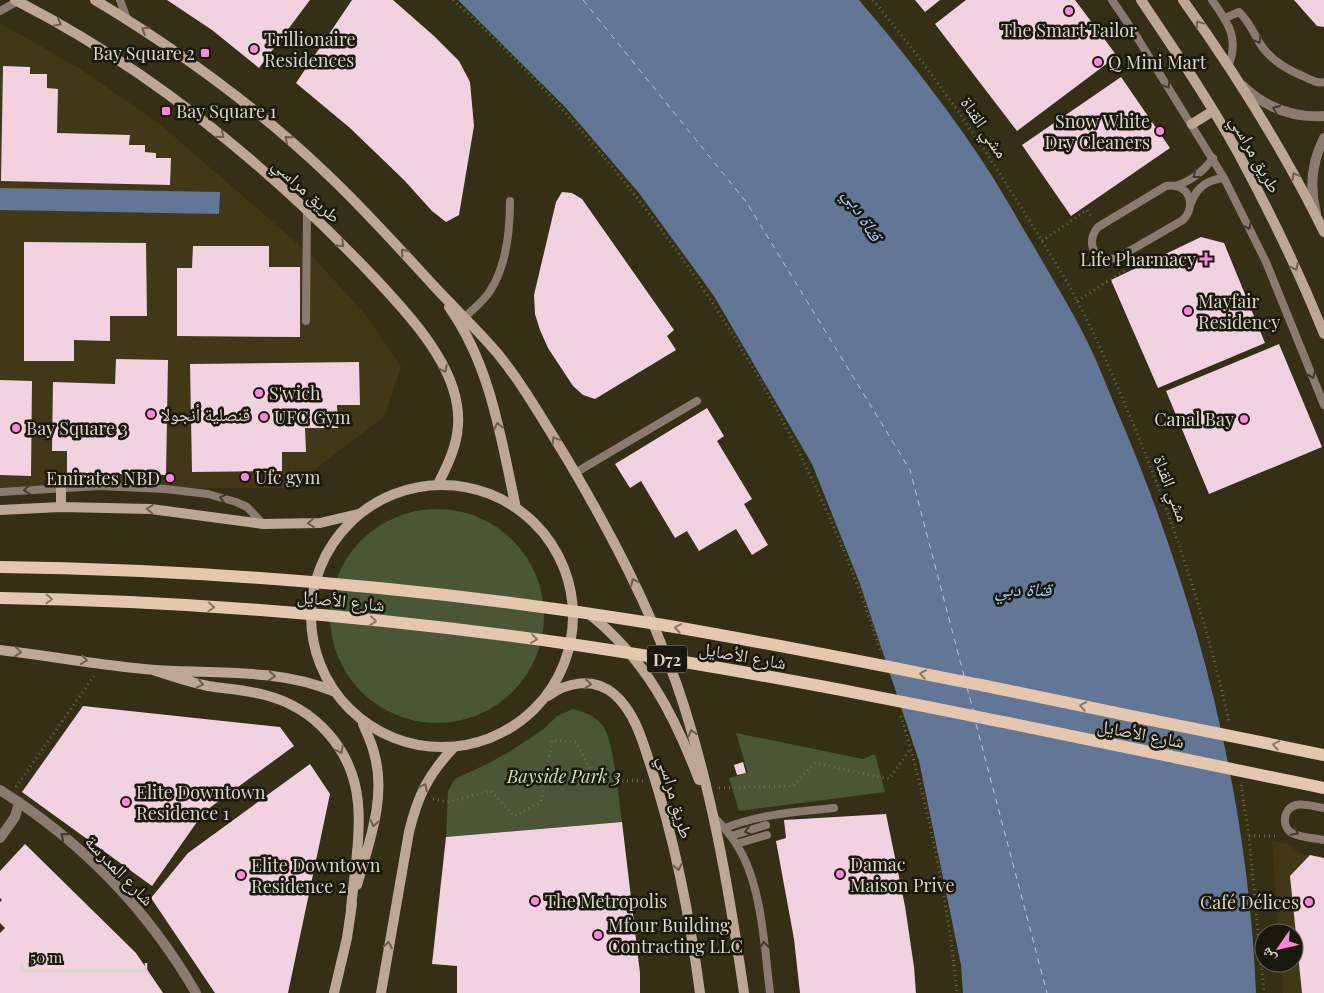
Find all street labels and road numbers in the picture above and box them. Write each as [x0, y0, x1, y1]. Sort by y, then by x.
street label: مشي القناة [953, 92, 1014, 164]
street label: طريق مراسي [1222, 111, 1287, 199]
street label: طريق مراسي [265, 152, 346, 230]
street label: مشي القناة [1145, 451, 1196, 526]
street label: شارع الأصايل [296, 583, 386, 617]
street label: شارع الأصايل [698, 636, 788, 674]
road number: D72 [647, 646, 687, 672]
street label: شارع الأصايل [1096, 713, 1186, 753]
street label: طريق مراسي [649, 753, 699, 842]
street label: شارع المدرسة [80, 829, 160, 911]

